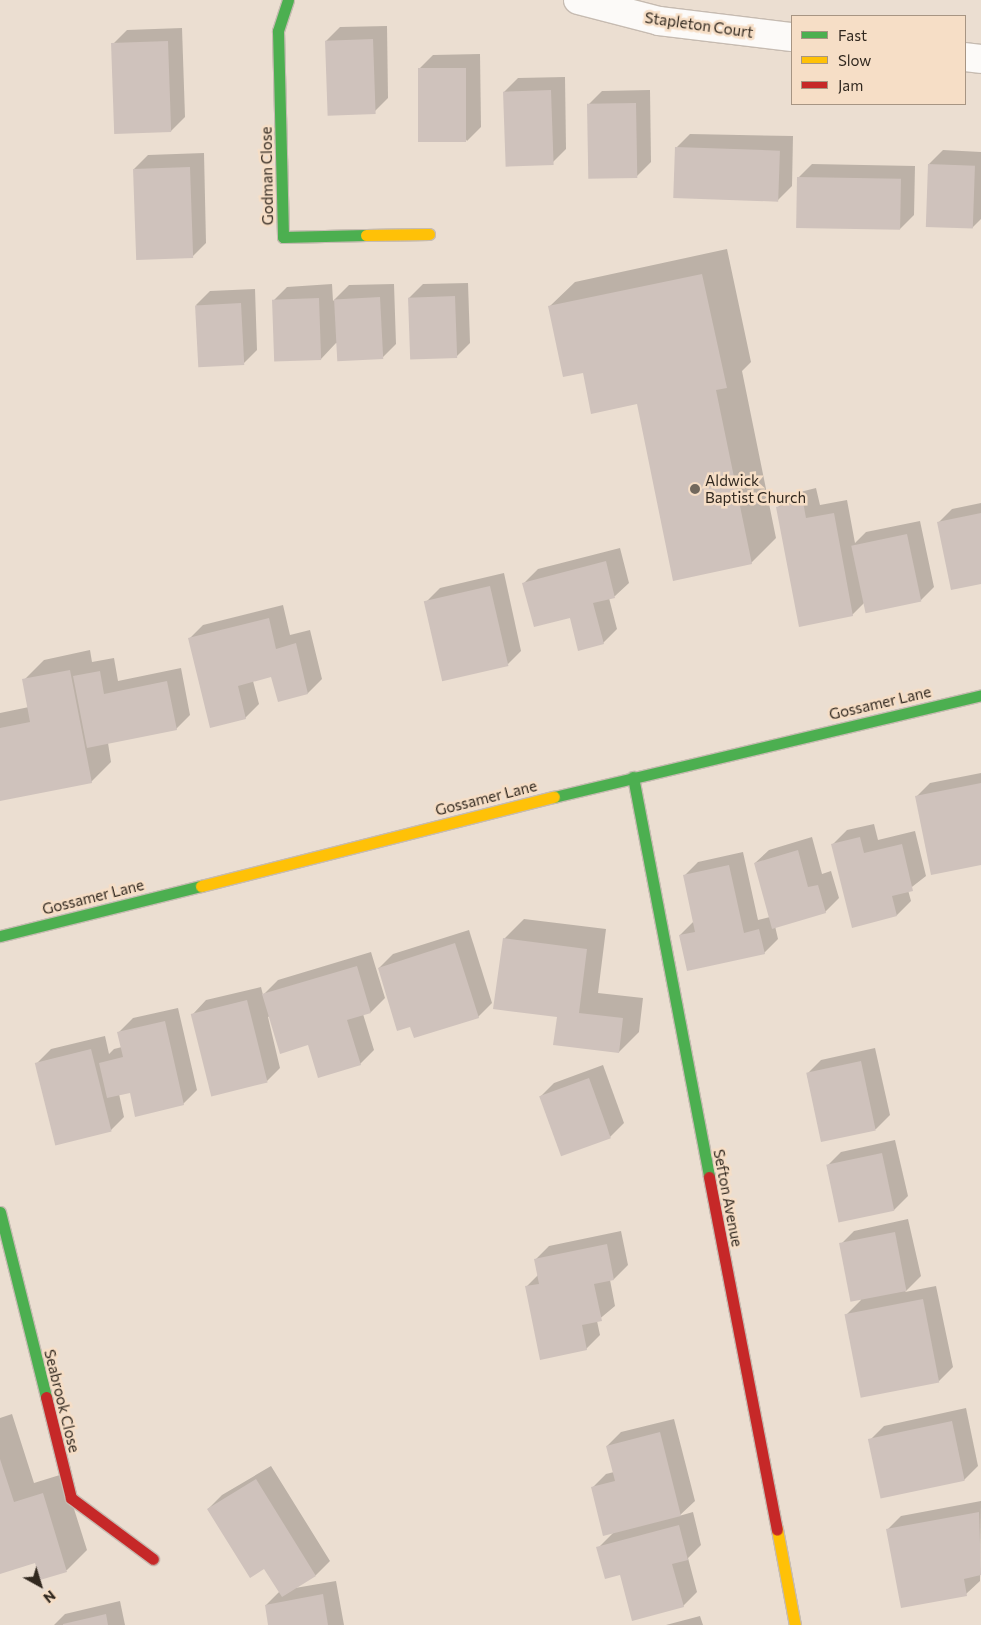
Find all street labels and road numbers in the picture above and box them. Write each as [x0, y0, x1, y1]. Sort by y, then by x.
street label: Stapleton Court [644, 8, 754, 42]
street label: Godman Close [257, 127, 277, 225]
street label: Gossamer Lane [827, 683, 933, 723]
street label: Gossamer Lane [433, 777, 539, 819]
street label: Gossamer Lane [40, 876, 146, 918]
street label: Sefton Avenue [710, 1148, 746, 1248]
street label: Seabrook Close [40, 1348, 84, 1454]

